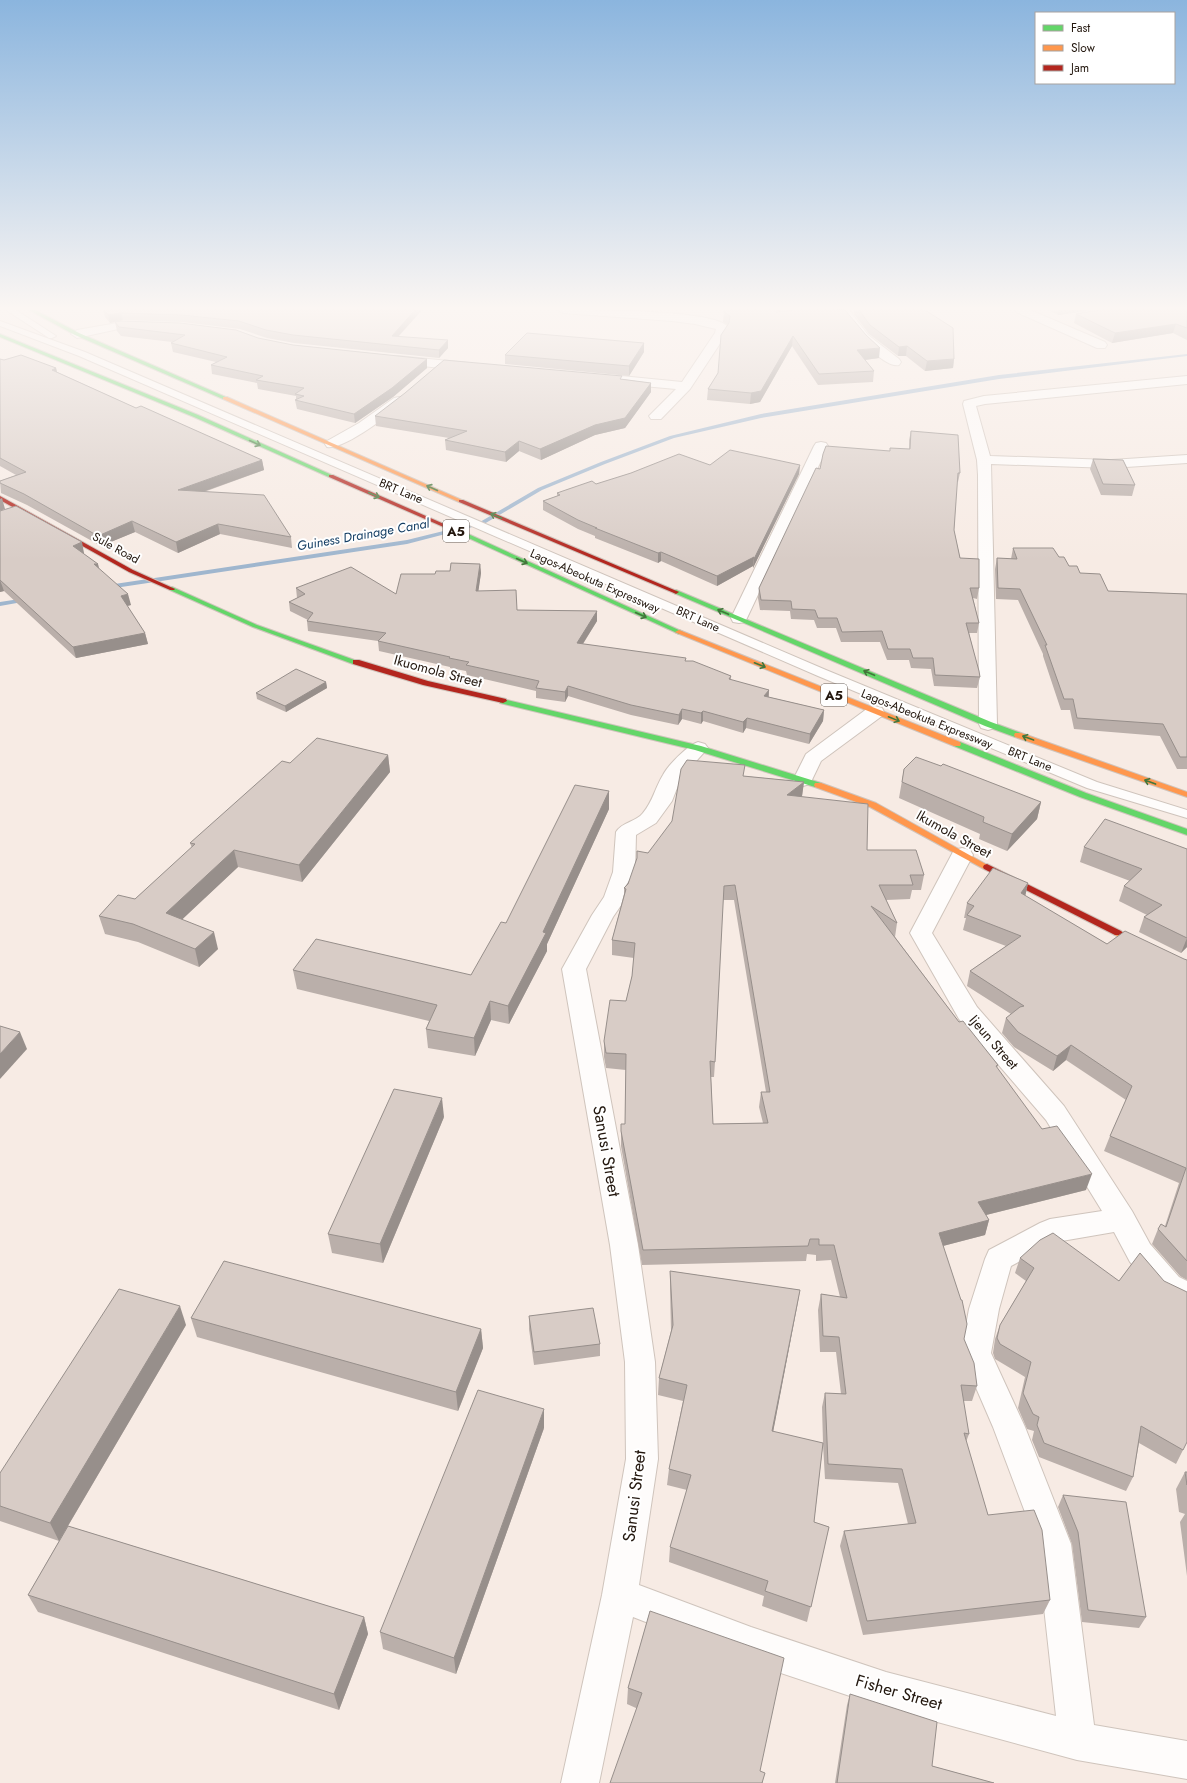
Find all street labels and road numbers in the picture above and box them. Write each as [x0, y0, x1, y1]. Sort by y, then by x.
street label: BRT Lane [376, 474, 426, 508]
road number: A5 [443, 520, 469, 542]
street label: Sule Road [89, 528, 143, 568]
street label: Lagos-Abeokuta Expressway [527, 544, 663, 618]
street label: BRT Lane [673, 601, 723, 637]
street label: Ikuomola Street [392, 650, 485, 693]
road number: A5 [821, 684, 847, 706]
street label: Lagos-Abeokuta Expressway [858, 684, 996, 754]
street label: BRT Lane [1005, 742, 1055, 776]
street label: Ikumola Street [913, 805, 996, 863]
street label: Ijeun Street [965, 1010, 1024, 1074]
street label: Sanusi Street [587, 1103, 627, 1199]
street label: Sanusi Street [616, 1449, 652, 1543]
street label: Fisher Street [853, 1668, 945, 1716]

